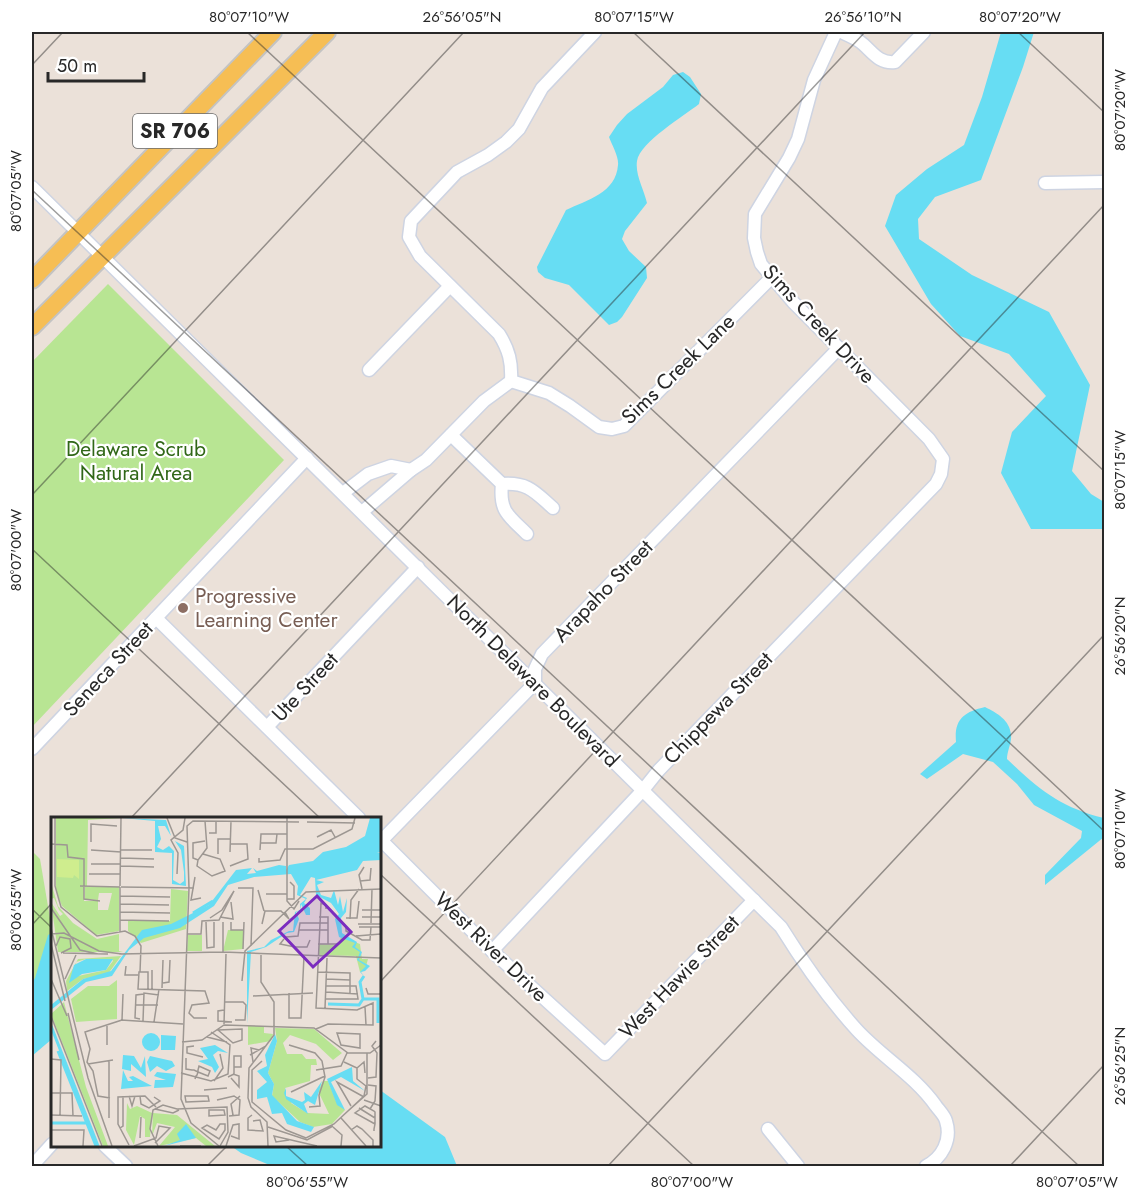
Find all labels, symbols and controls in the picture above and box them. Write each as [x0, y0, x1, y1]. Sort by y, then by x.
text: 80°07'10"W [209, 6, 289, 28]
text: 26°56'05"N [423, 6, 501, 28]
text: 80°07'15"W [594, 6, 674, 28]
text: 26°56'10"N [824, 6, 902, 28]
text: 80°07'20"W [979, 6, 1061, 28]
scale bar [48, 45, 144, 83]
text: 50 m [57, 53, 97, 79]
text: 80°07'20"W [1109, 69, 1131, 151]
road number: SR 706 [133, 114, 217, 148]
text: 80°07'05"W [5, 150, 27, 232]
street label: Sims Creek Drive [756, 258, 882, 390]
street label: Sims Creek Lane [614, 307, 742, 431]
text: 80°07'15"W [1109, 430, 1131, 510]
park label: Delaware Scrub Natural Area [66, 434, 206, 488]
text: 80°07'00"W [5, 509, 27, 591]
street label: Arapaho Street [546, 533, 660, 649]
place label: Progressive Learning Center [195, 581, 338, 635]
street label: North Delaware Boulevard [440, 588, 626, 774]
text: 26°56'20"N [1109, 597, 1131, 675]
marker: Progressive Learning Center [176, 601, 190, 615]
street label: Seneca Street [56, 615, 160, 723]
street label: Chippewa Street [656, 645, 780, 771]
street label: Ute Street [265, 646, 345, 728]
text: 80°07'10"W [1109, 789, 1131, 869]
inset map [51, 817, 381, 1147]
text: 80°06'55"W [5, 869, 27, 951]
street label: West River Drive [428, 885, 554, 1009]
street label: West Hawie Street [612, 908, 746, 1046]
text: 26°56'25"N [1109, 1027, 1131, 1105]
text: 80°06'55"W [266, 1171, 348, 1193]
text: 80°07'00"W [651, 1171, 733, 1193]
text: 80°07'05"W [1036, 1171, 1118, 1193]

